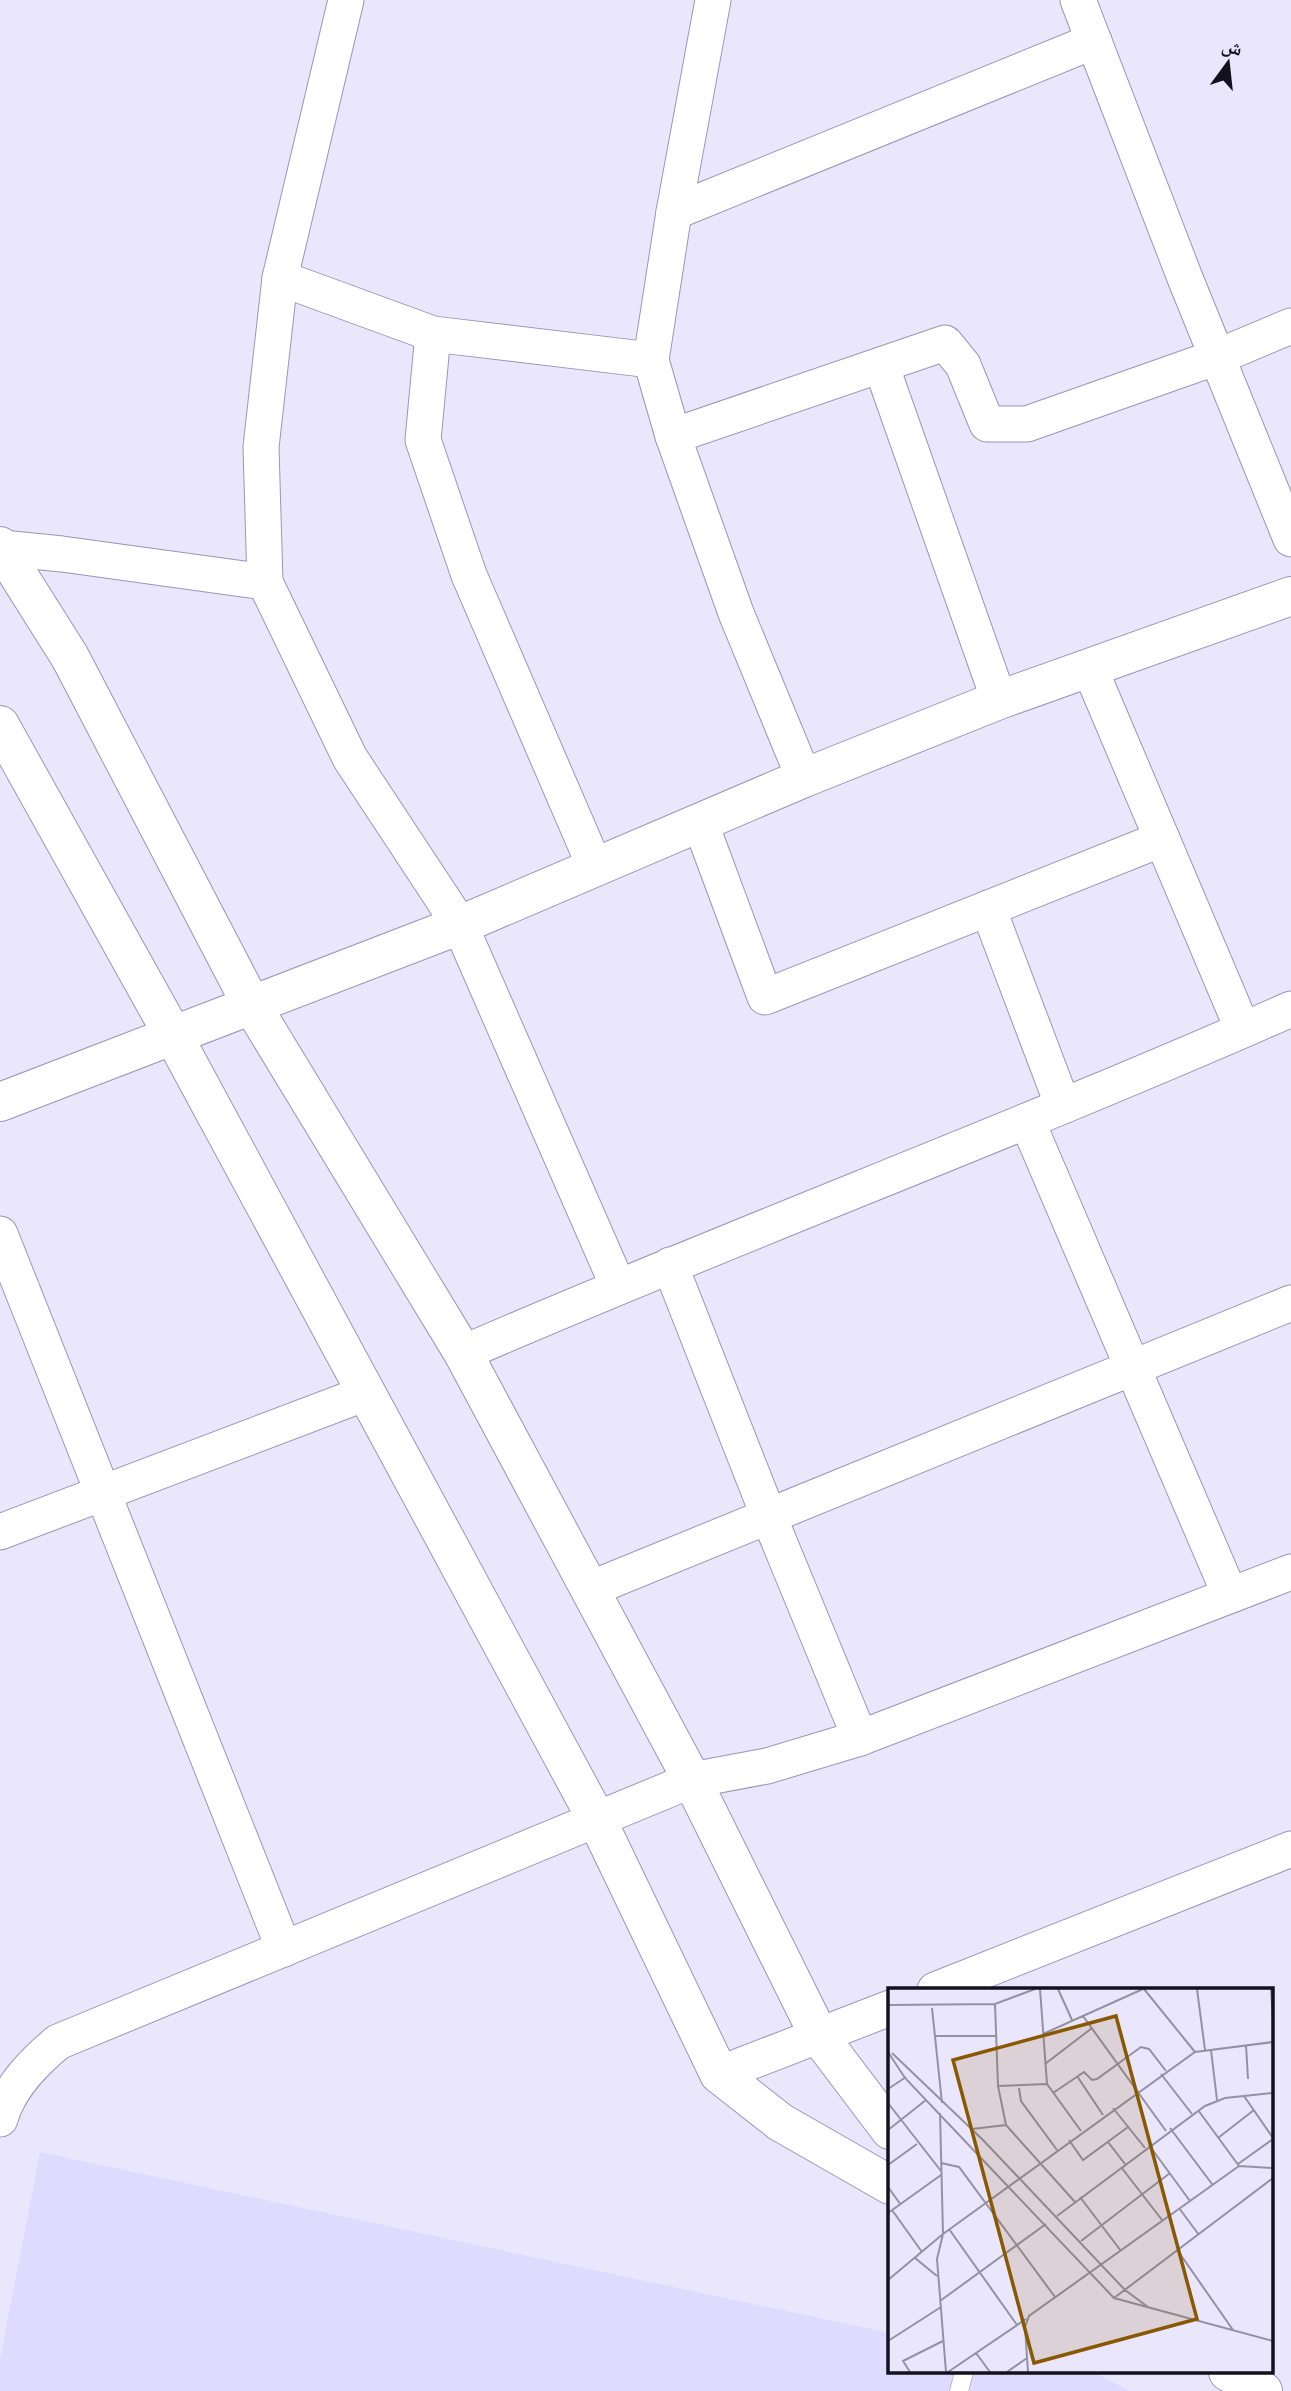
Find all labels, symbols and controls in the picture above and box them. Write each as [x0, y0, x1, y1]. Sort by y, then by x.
north arrow [1193, 28, 1263, 98]
text: ش [1220, 33, 1245, 61]
inset map [888, 1988, 1274, 2374]

